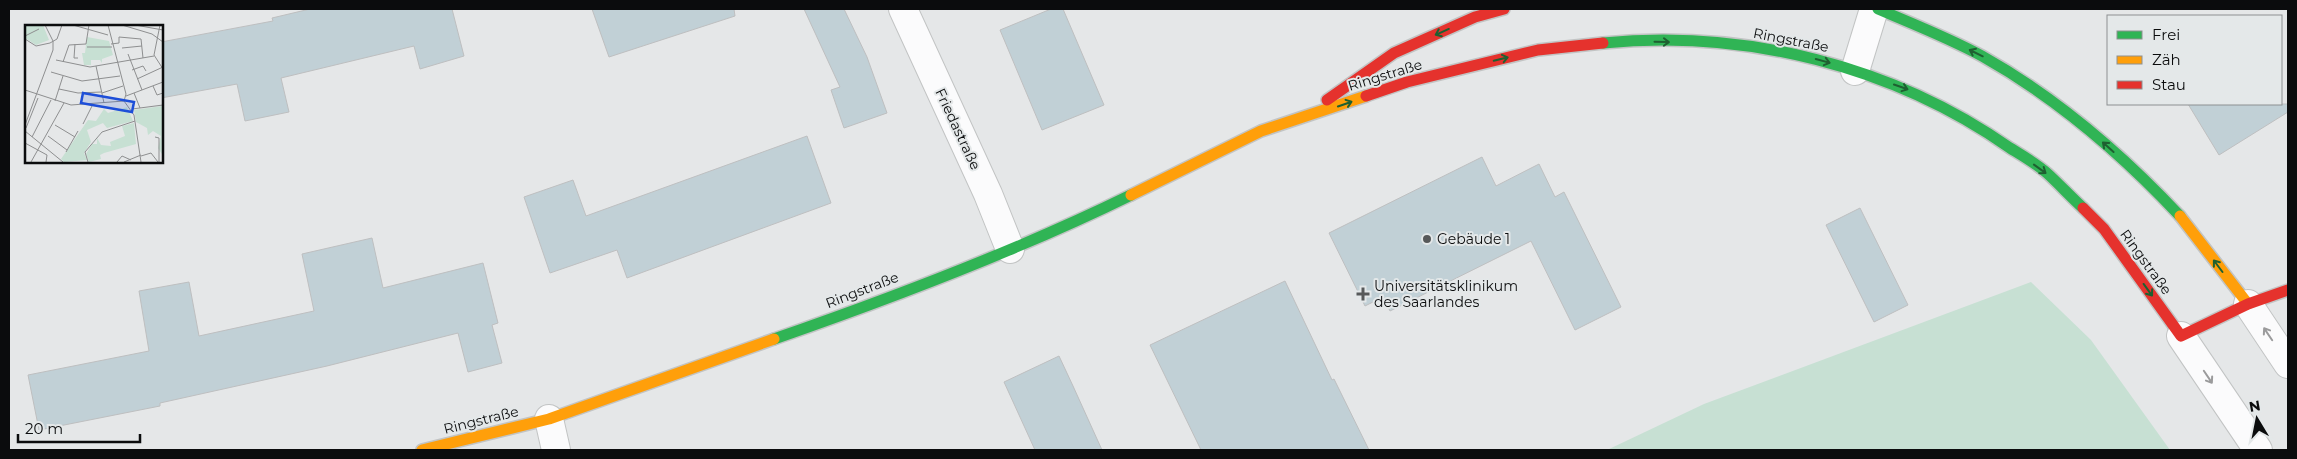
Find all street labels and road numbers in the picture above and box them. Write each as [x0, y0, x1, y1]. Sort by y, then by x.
street label: Ringstraße [1752, 24, 1830, 56]
street label: Ringstraße [1346, 55, 1424, 95]
street label: Friedastraße [931, 85, 985, 173]
street label: Ringstraße [2116, 226, 2176, 298]
street label: Ringstraße [823, 268, 901, 312]
street label: Ringstraße [442, 402, 520, 438]

